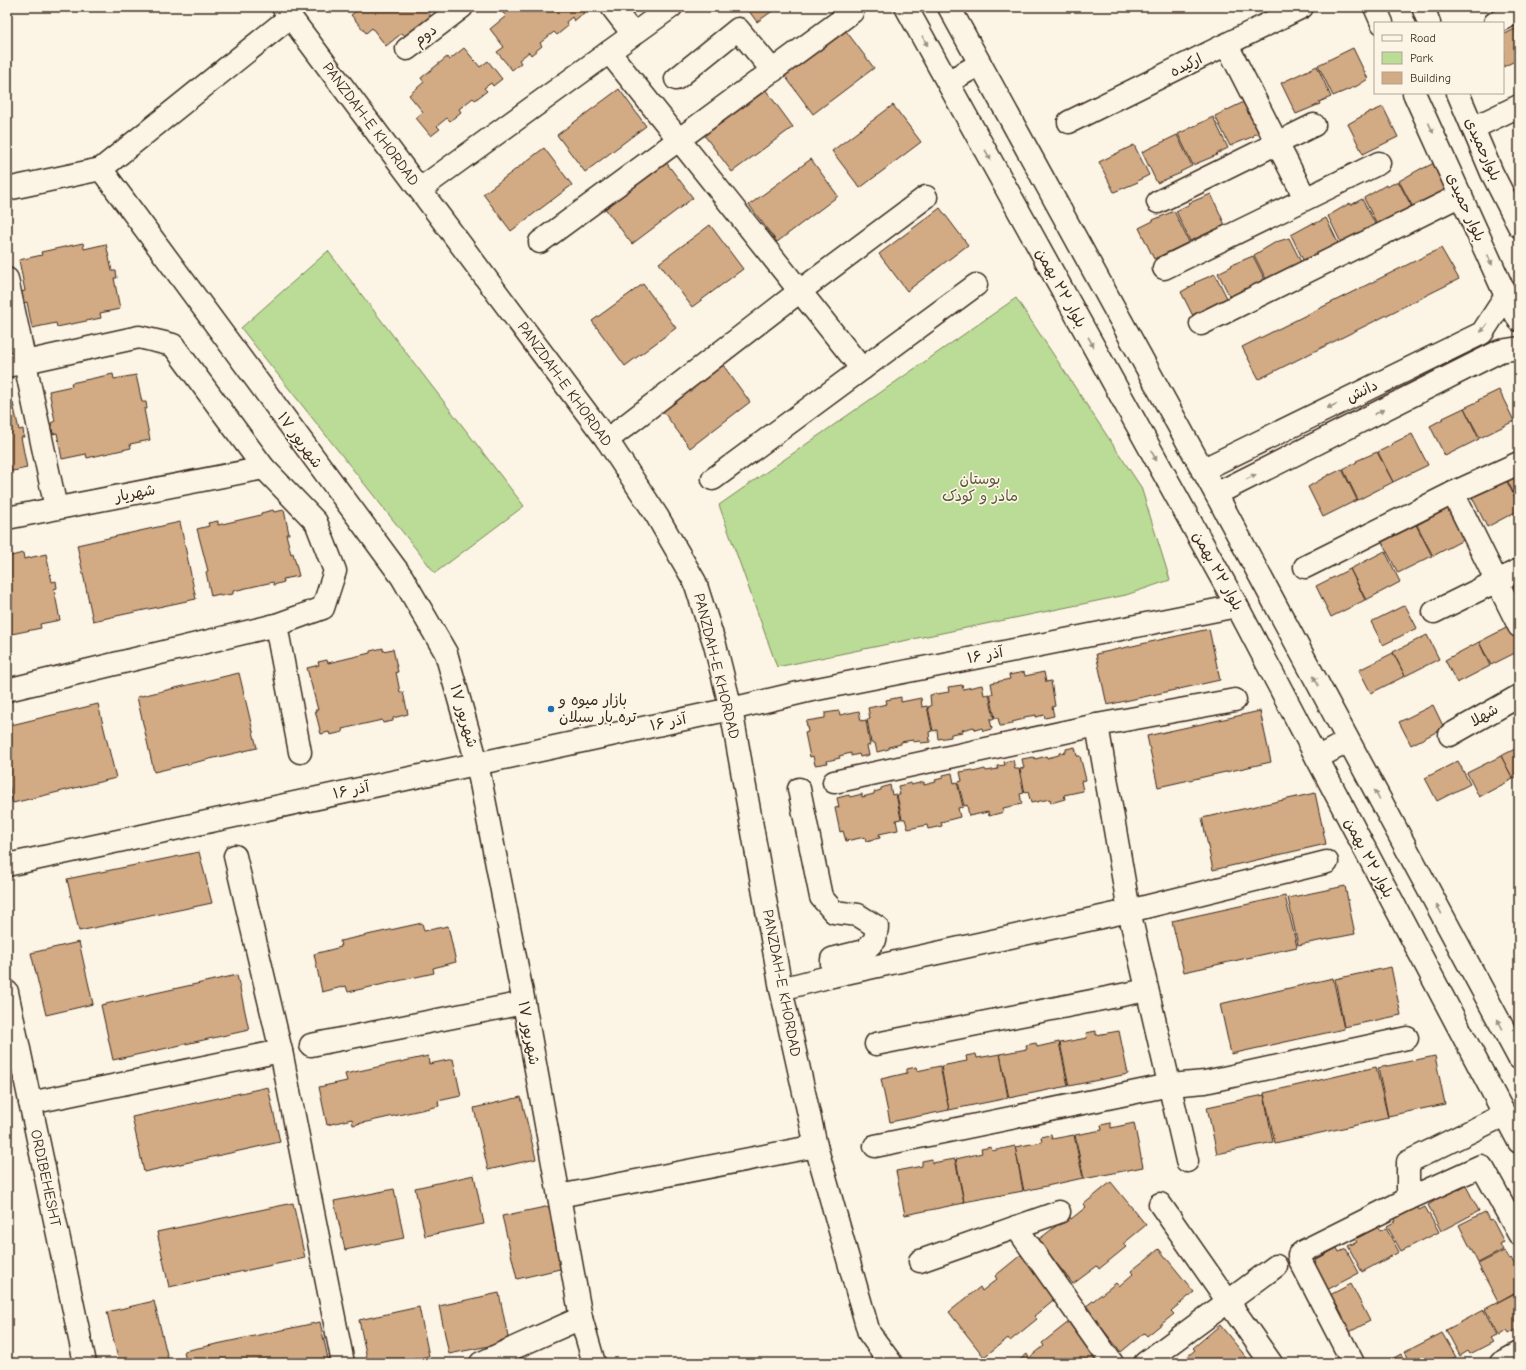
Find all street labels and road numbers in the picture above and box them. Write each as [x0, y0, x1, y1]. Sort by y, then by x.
street label: دوم [410, 20, 442, 52]
street label: ارکیده [1167, 50, 1205, 80]
street label: PANZDAH-E KHORDAD [319, 59, 423, 189]
street label: بلوارحمیدی [1461, 114, 1505, 184]
street label: بلوار حمیدی [1443, 170, 1489, 244]
street label: بلوار ۲۲ بهمن [1032, 245, 1090, 331]
street label: PANZDAH-E KHORDAD [514, 318, 616, 450]
street label: دانش [1343, 376, 1381, 406]
street label: ۱۷ شهریور [274, 409, 326, 471]
street label: شهریار [112, 480, 157, 506]
street label: بلوار ۲۲ بهمن [1189, 528, 1247, 614]
street label: PANZDAH-E KHORDAD [690, 591, 744, 741]
street label: ۱۶ آذر [966, 642, 1006, 667]
street label: ۱۷ شهریور [446, 682, 482, 750]
street label: شهلا [1467, 700, 1501, 730]
street label: ۱۶ آذر [648, 709, 689, 735]
street label: ۱۶ آذر [331, 777, 372, 803]
street label: بلوار ۲۲ بهمن [1340, 815, 1398, 901]
street label: PANZDAH-E KHORDAD [759, 908, 805, 1058]
street label: ۱۷ شهریور [515, 1000, 543, 1066]
street label: ORDIBEHESHT [27, 1128, 65, 1228]

